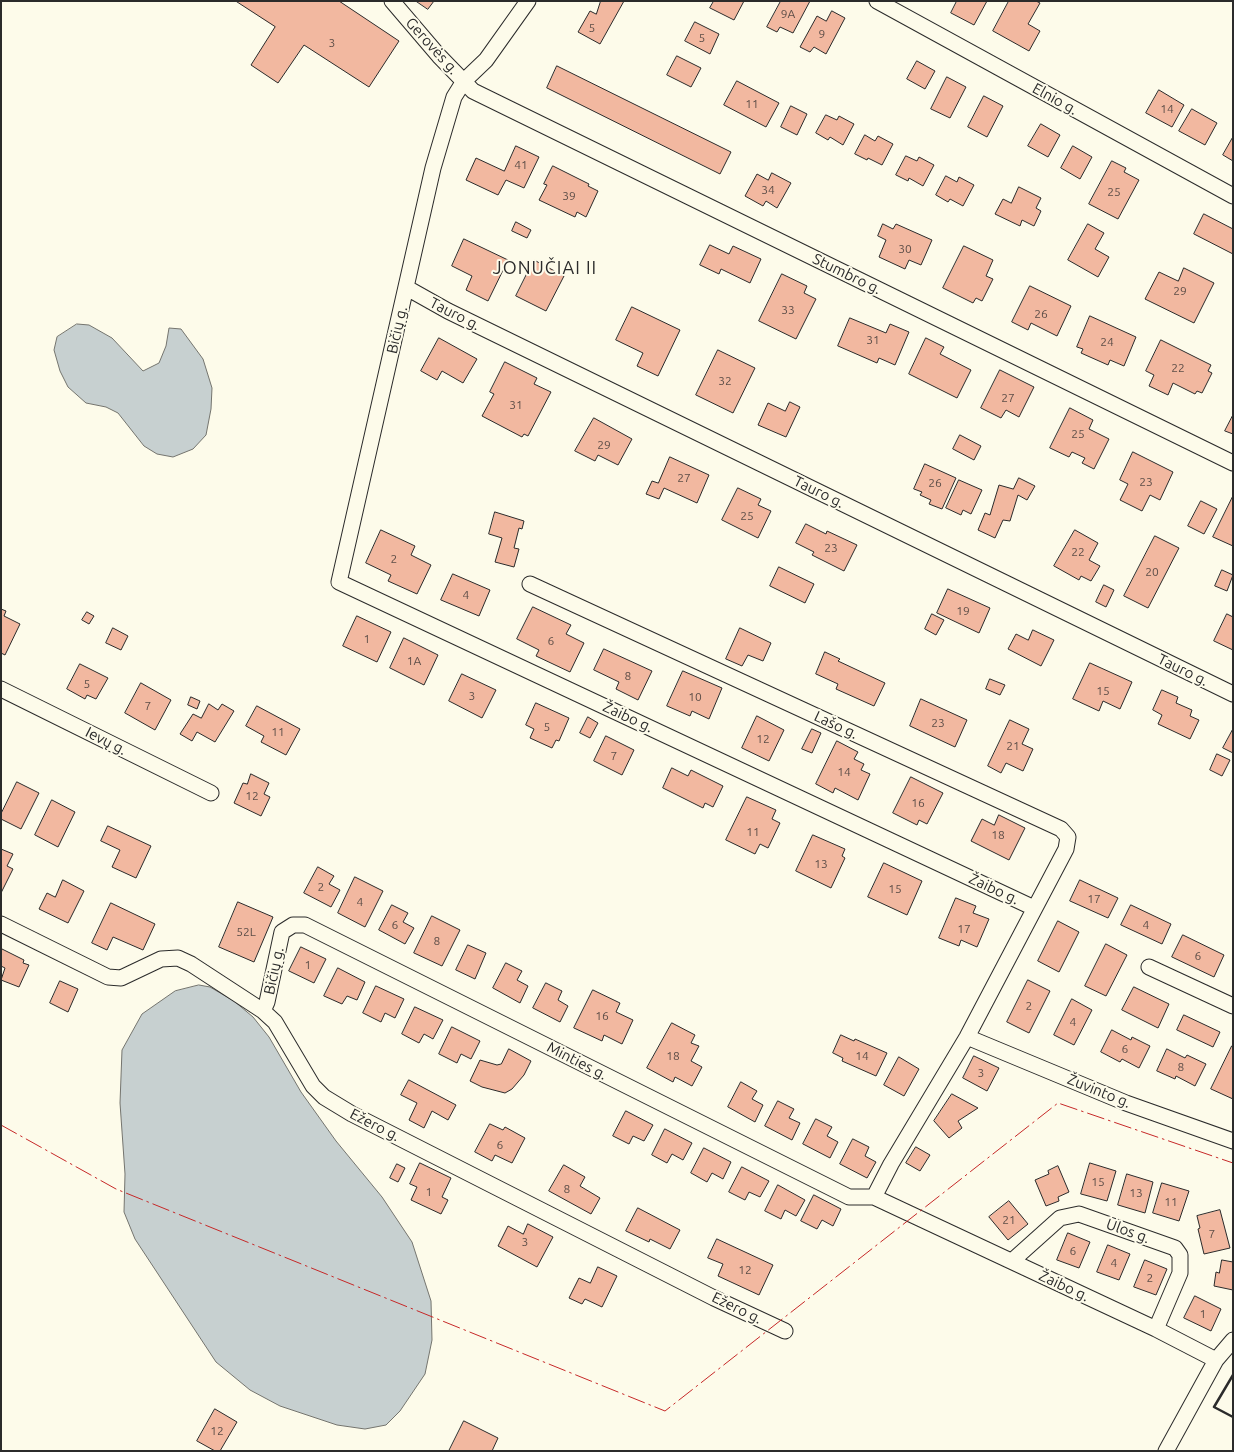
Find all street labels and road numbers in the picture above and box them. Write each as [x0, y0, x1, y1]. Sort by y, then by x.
street label: Gerovės g. [402, 14, 462, 78]
street label: Elnio g. [1029, 79, 1081, 119]
street label: Stumbro g. [810, 250, 884, 298]
street label: Tauro g. [427, 294, 483, 334]
street label: Bičių g. [383, 305, 411, 355]
street label: Tauro g. [791, 472, 847, 512]
street label: Tauro g. [1155, 650, 1211, 690]
street label: Žaibo g. [600, 698, 656, 736]
street label: Lašo g. [811, 707, 861, 743]
street label: Ievų g. [82, 723, 130, 759]
street label: Žaibo g. [966, 870, 1022, 908]
street label: Bičių g. [260, 946, 288, 996]
street label: Minties g. [544, 1038, 610, 1084]
street label: Žuvinto g. [1065, 1070, 1133, 1112]
street label: Ežero g. [347, 1105, 403, 1145]
street label: Ūlos g. [1104, 1215, 1152, 1247]
street label: Žaibo g. [1036, 1267, 1092, 1305]
street label: Ežero g. [709, 1288, 765, 1328]

